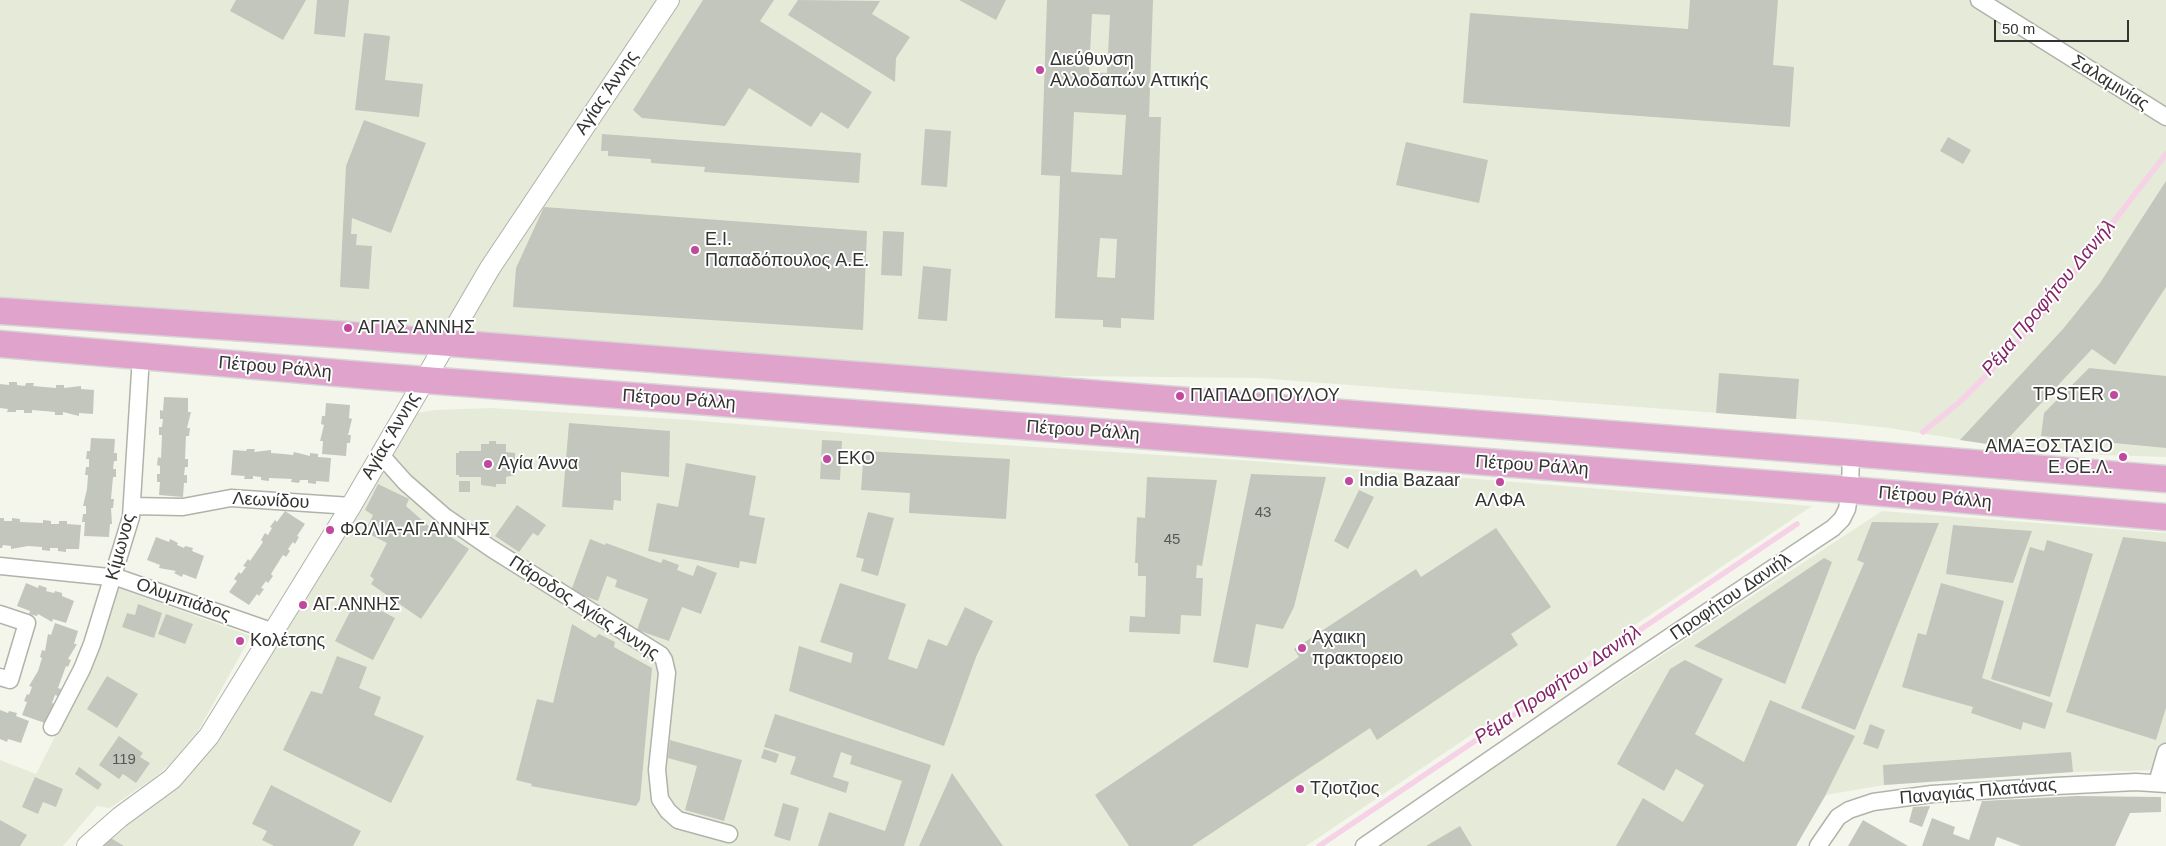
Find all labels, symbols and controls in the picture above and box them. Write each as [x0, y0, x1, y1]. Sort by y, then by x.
scale bar [1996, 10, 2131, 42]
text: 50 m [2002, 20, 2035, 37]
street label: Αγίας Άννης [571, 47, 643, 139]
place label: Διεύθυνση Αλλοδαπών Αττικής [1050, 49, 1208, 92]
street label: Σαλαμινίας [2067, 51, 2153, 115]
marker: Διεύθυνση Αλλοδαπών Αττικής [1034, 64, 1046, 76]
water label: Ρέμα Προφήτου Δανιήλ [1977, 216, 2121, 380]
place label: Ε.Ι. Παπαδόπουλος Α.Ε. [705, 229, 869, 272]
marker: Ε.Ι. Παπαδόπουλος Α.Ε. [689, 244, 701, 256]
place label: ΑΓΙΑΣ ΑΝΝΗΣ [358, 317, 475, 339]
marker: ΑΓΙΑΣ ΑΝΝΗΣ [342, 322, 354, 334]
street label: Πέτρου Ράλλη [217, 352, 333, 384]
place label: TPSTER [2033, 384, 2104, 406]
street label: Πέτρου Ράλλη [622, 385, 736, 415]
place label: ΠΑΠΑΔΟΠΟΥΛΟΥ [1190, 385, 1340, 407]
street label: Αγίας Άννης [357, 389, 425, 483]
marker: TPSTER [2108, 389, 2120, 401]
marker: ΠΑΠΑΔΟΠΟΥΛΟΥ [1174, 390, 1186, 402]
street label: Πέτρου Ράλλη [1026, 416, 1140, 446]
place label: ΑΜΑΞΟΣΤΑΣΙΟ Ε.ΘΕ.Λ. [1985, 436, 2113, 478]
place label: EKO [837, 448, 875, 470]
street label: Πέτρου Ράλλη [1475, 451, 1589, 481]
marker: ΑΜΑΞΟΣΤΑΣΙΟ Ε.ΘΕ.Λ. [2117, 451, 2129, 463]
place label: Αγία Άννα [498, 453, 578, 475]
marker: EKO [821, 453, 833, 465]
marker: Αγία Άννα [482, 458, 494, 470]
place label: India Bazaar [1359, 470, 1460, 492]
marker: India Bazaar [1343, 475, 1355, 487]
marker: ΑΛΦΑ [1494, 476, 1506, 488]
street label: Πέτρου Ράλλη [1877, 482, 1993, 514]
street label: Λεωνίδου [232, 488, 310, 514]
place label: ΑΛΦΑ [1475, 490, 1525, 512]
house number: 43 [1255, 504, 1271, 522]
street label: Κίμωνος [102, 511, 140, 583]
place label: ΦΩΛΙΑ-ΑΓ.ΑΝΝΗΣ [340, 519, 490, 541]
marker: ΦΩΛΙΑ-ΑΓ.ΑΝΝΗΣ [324, 524, 336, 536]
house number: 45 [1164, 531, 1180, 549]
street label: Προφήτου Δανιήλ [1666, 549, 1796, 645]
street label: Πάροδος Αγίας Άννης [505, 551, 663, 665]
street label: Ολυμπιάδος [133, 574, 233, 626]
place label: ΑΓ.ΑΝΝΗΣ [313, 594, 400, 616]
marker: ΑΓ.ΑΝΝΗΣ [297, 599, 309, 611]
water label: Ρέμα Προφήτου Δανιήλ [1470, 621, 1646, 749]
place label: Αχαικη πρακτορειο [1312, 627, 1403, 670]
place label: Κολέτσης [250, 630, 325, 652]
marker: Κολέτσης [234, 635, 246, 647]
marker: Αχαικη πρακτορειο [1296, 642, 1308, 654]
house number: 119 [112, 751, 136, 769]
street label: Παναγιάς Πλατάνας [1899, 774, 2057, 810]
place label: Τζιοτζιος [1310, 778, 1380, 800]
marker: Τζιοτζιος [1294, 783, 1306, 795]

